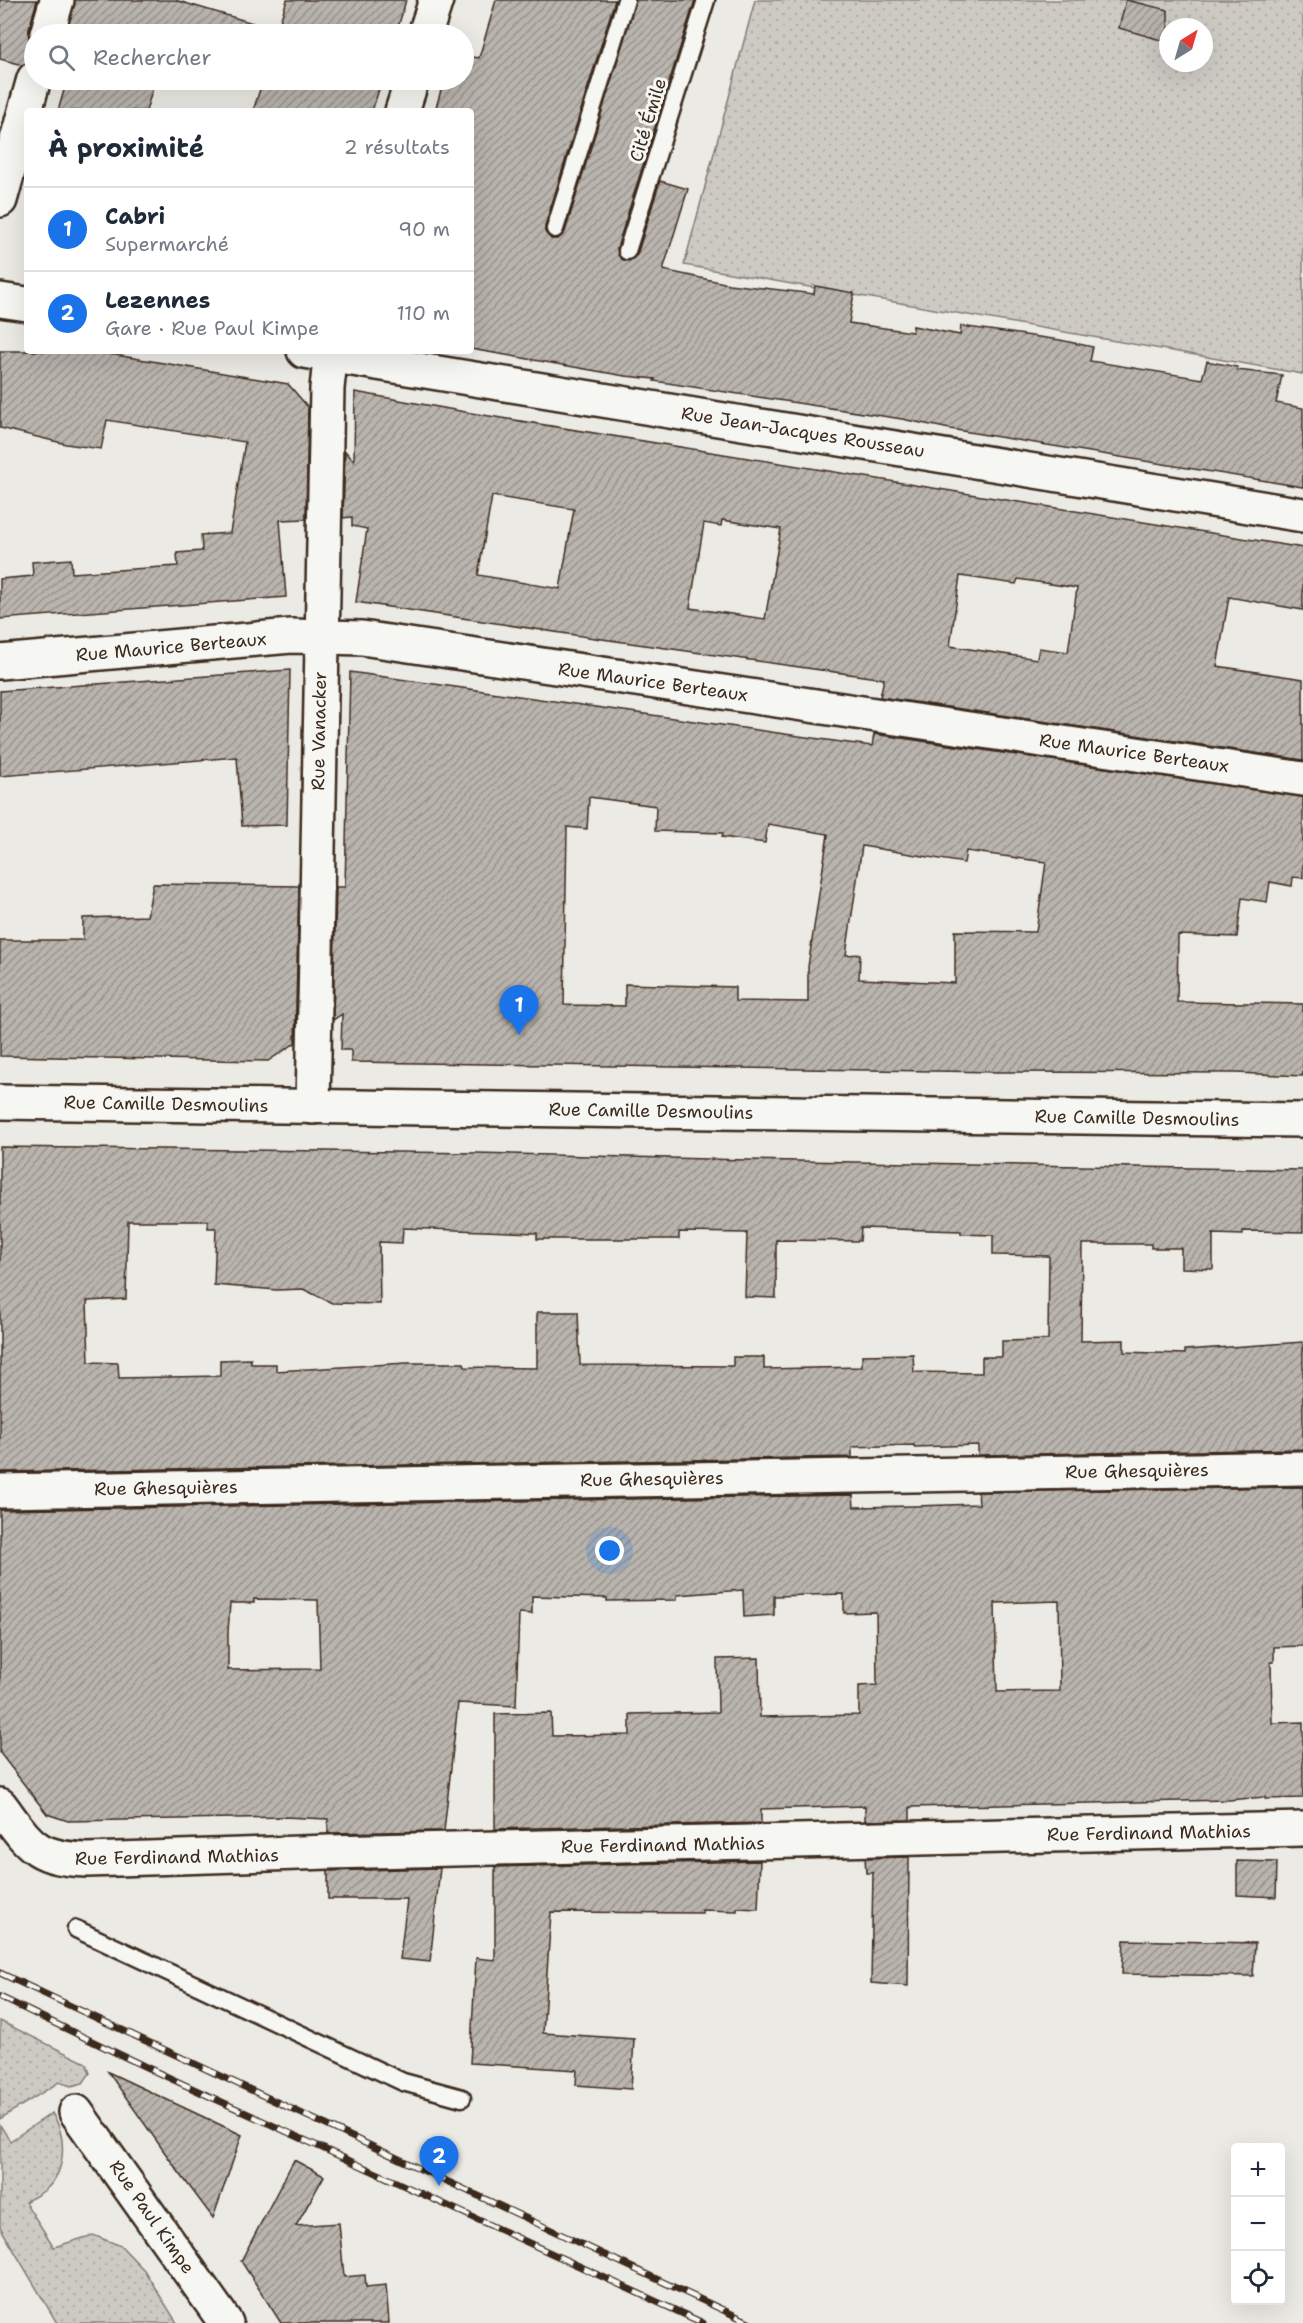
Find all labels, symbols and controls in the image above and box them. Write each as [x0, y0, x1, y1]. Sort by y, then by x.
north arrow [1159, 18, 1213, 72]
search box [24, 24, 474, 90]
icon: search [45, 41, 78, 74]
text: Rechercher [93, 43, 212, 72]
street label: Cité Émile [624, 75, 672, 165]
text: À proximité [48, 130, 204, 165]
text: 2 résultats [344, 134, 450, 160]
text: Cabri [105, 202, 165, 231]
text: 1 [63, 216, 72, 242]
text: 90 m [398, 216, 450, 242]
text: Supermarché [105, 231, 229, 257]
text: Lezennes [105, 286, 210, 315]
text: 2 [61, 300, 75, 326]
text: 110 m [396, 300, 450, 326]
text: Gare · Rue Paul Kimpe [105, 315, 319, 341]
street label: Rue Jean-Jacques Rousseau [680, 401, 926, 463]
street label: Rue Maurice Berteaux [75, 627, 267, 667]
street label: Rue Maurice Berteaux [557, 657, 749, 707]
street label: Rue Vanacker [306, 671, 332, 791]
street label: Rue Maurice Berteaux [1038, 728, 1230, 778]
pin: 1 [500, 986, 538, 1035]
street label: Rue Camille Desmoulins [63, 1090, 269, 1118]
street label: Rue Camille Desmoulins [548, 1097, 754, 1125]
street label: Rue Camille Desmoulins [1034, 1104, 1240, 1132]
street label: Rue Ghesquières [1065, 1458, 1209, 1484]
street label: Rue Ghesquières [580, 1466, 724, 1492]
street label: Rue Ghesquières [94, 1475, 238, 1501]
your location [595, 1536, 624, 1565]
street label: Rue Ferdinand Mathias [1047, 1819, 1251, 1847]
street label: Rue Ferdinand Mathias [561, 1831, 765, 1859]
street label: Rue Ferdinand Mathias [75, 1843, 279, 1871]
pin: 2 [420, 2136, 458, 2186]
map controls [1231, 2143, 1285, 2305]
button: + [1231, 2143, 1285, 2197]
street label: Rue Paul Kimpe [104, 2156, 200, 2278]
button: − [1231, 2197, 1285, 2251]
button: locate [1231, 2251, 1285, 2305]

